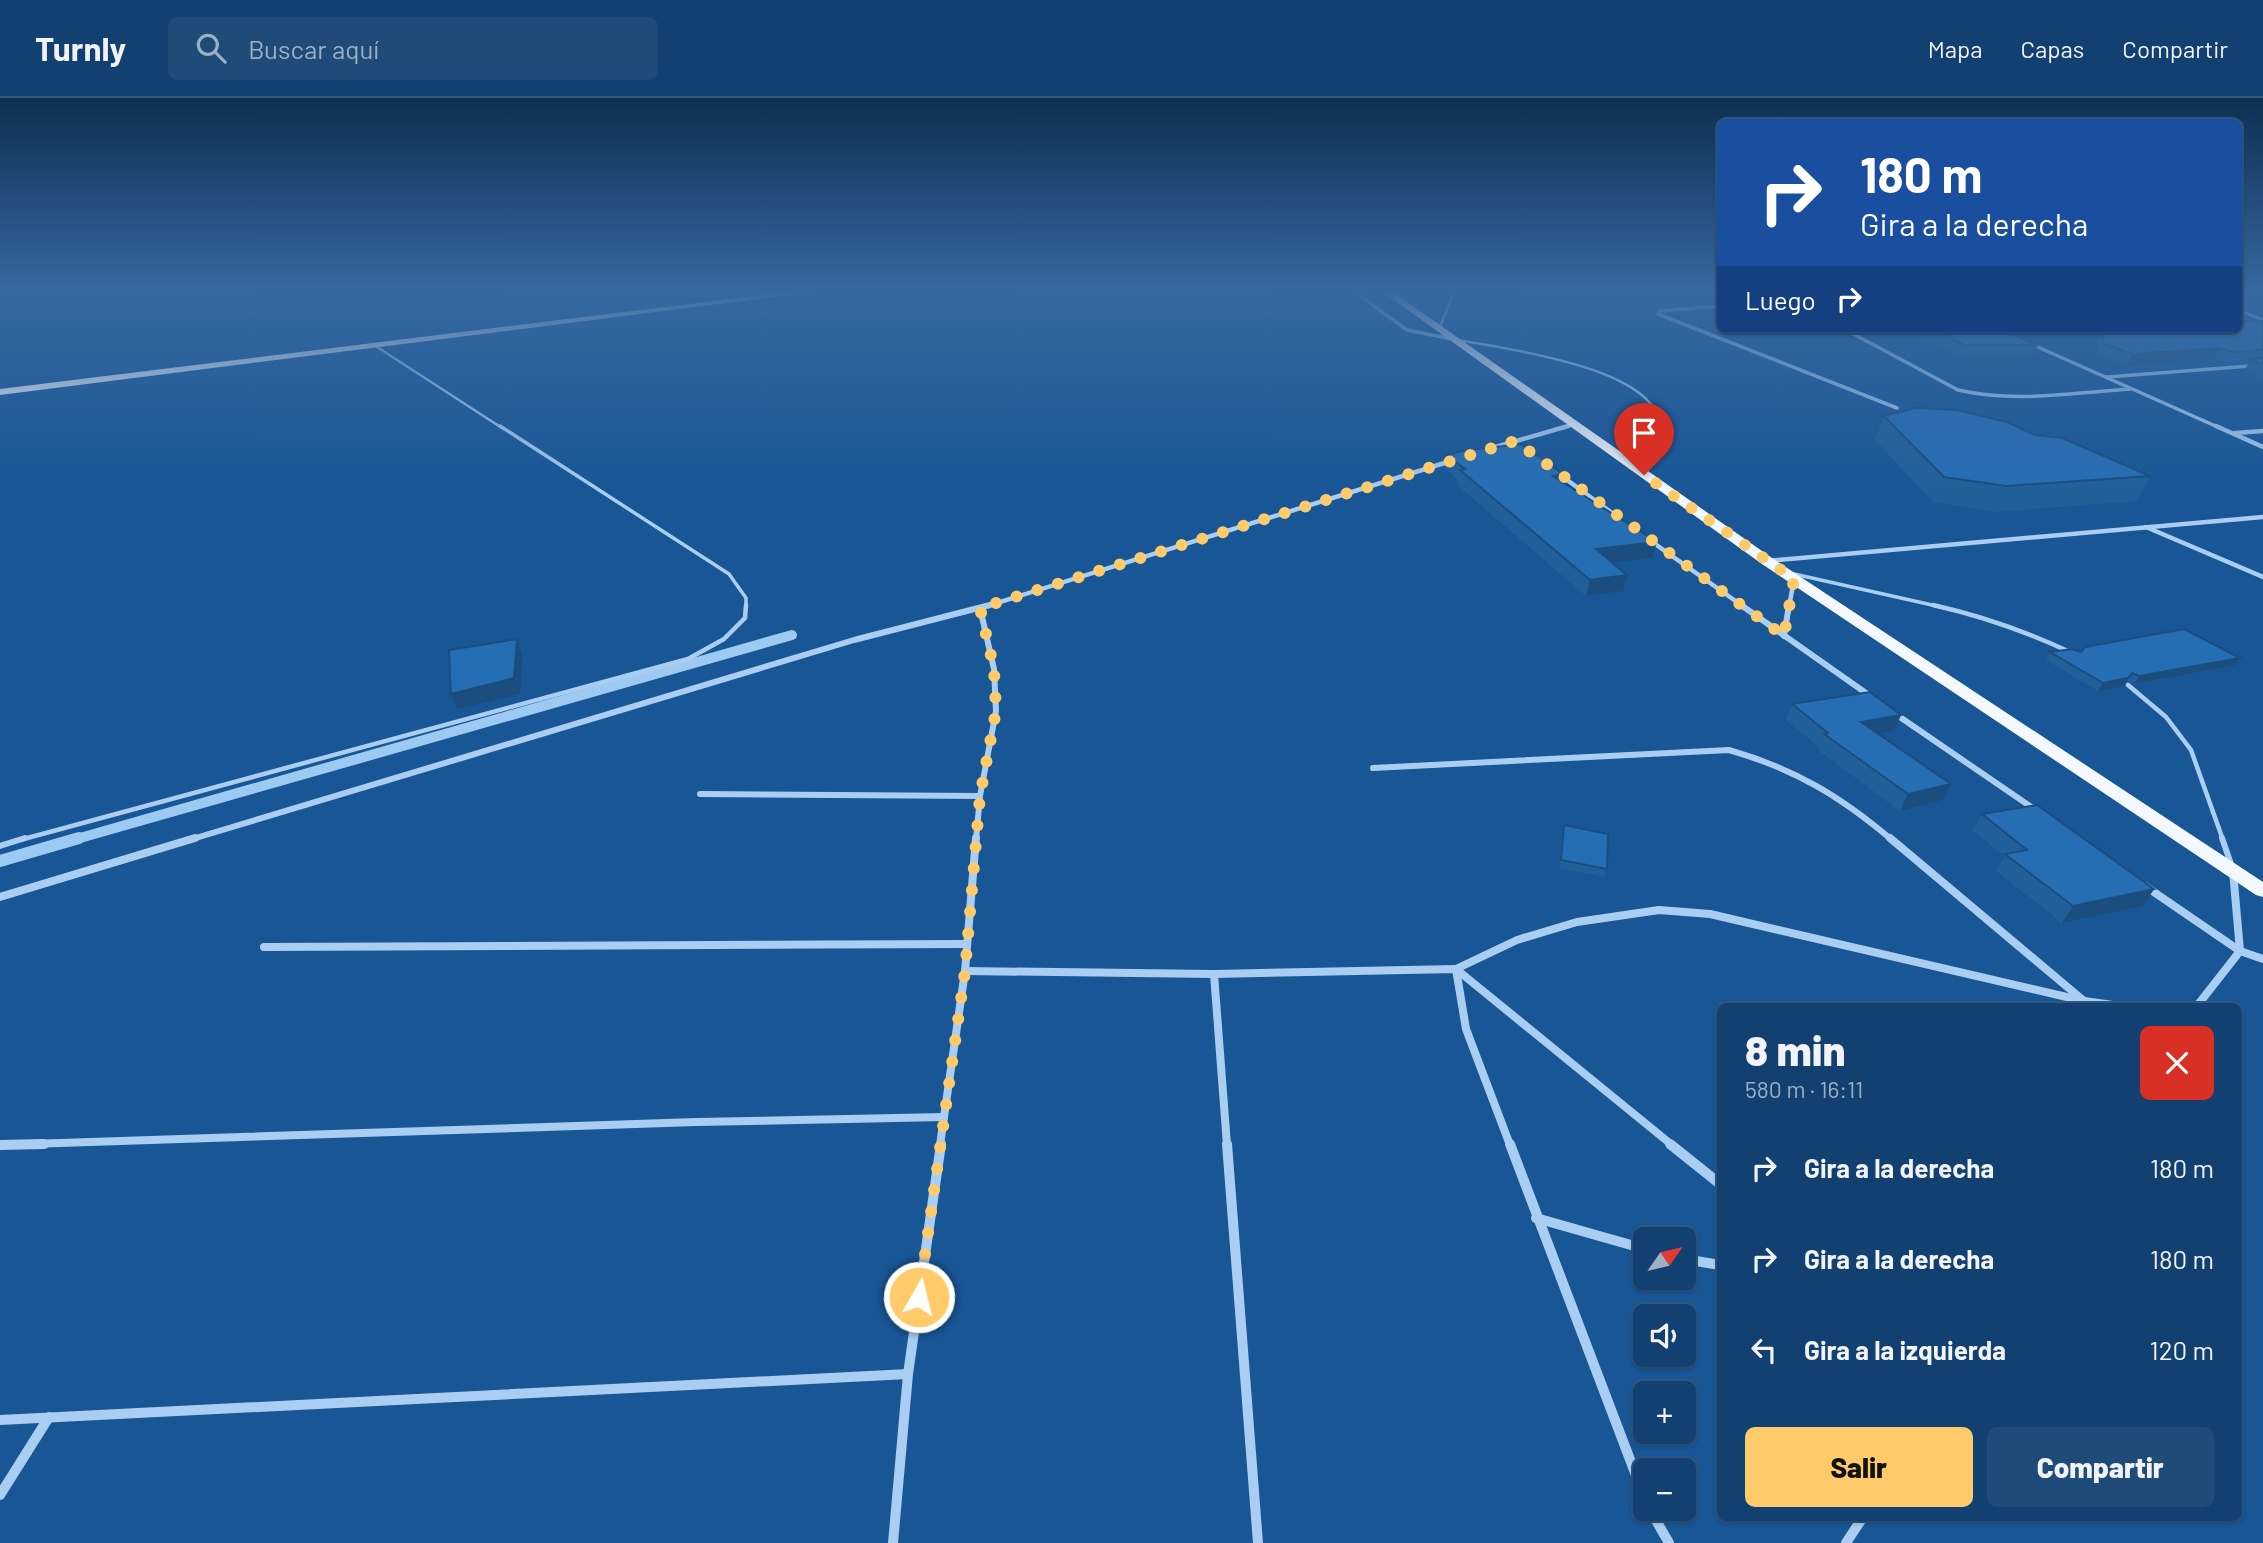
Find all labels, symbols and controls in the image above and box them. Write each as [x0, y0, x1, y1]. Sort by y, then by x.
search box [168, 17, 658, 80]
text: Turnly [35, 28, 126, 68]
icon: search [192, 29, 230, 67]
text: Buscar aquí [248, 33, 379, 64]
text: Mapa [1928, 34, 1983, 63]
text: Capas [2021, 34, 2084, 63]
text: Compartir [2122, 34, 2228, 63]
text: 180 m [1860, 144, 1983, 203]
icon: right [1745, 147, 1836, 238]
text: Gira a la derecha [1860, 204, 2088, 242]
icon: right [1830, 280, 1868, 318]
text: Luego [1745, 284, 1816, 315]
pin [1614, 403, 1674, 475]
icon: arrive [1625, 414, 1663, 452]
text: 8 min [1745, 1024, 1846, 1074]
button: close [2140, 1026, 2214, 1100]
text: 580 m · 16:11 [1745, 1075, 1863, 1103]
icon: right [1745, 1149, 1783, 1187]
text: Gira a la derecha [1804, 1152, 1994, 1183]
text: 180 m [2150, 1152, 2214, 1183]
north arrow [1633, 1227, 1696, 1290]
map controls [1633, 1227, 1696, 1521]
icon: right [1745, 1240, 1783, 1278]
text: Gira a la derecha [1804, 1243, 1994, 1274]
text: 180 m [2150, 1243, 2214, 1274]
position arrow [882, 1260, 956, 1334]
button: sound [1633, 1304, 1696, 1367]
icon: left [1745, 1331, 1783, 1369]
text: Gira a la izquierda [1804, 1334, 2006, 1365]
text: 120 m [2150, 1334, 2214, 1365]
button: + [1633, 1381, 1696, 1444]
button: Salir [1745, 1427, 1973, 1507]
button: Compartir [1987, 1427, 2214, 1507]
button: − [1633, 1458, 1696, 1521]

